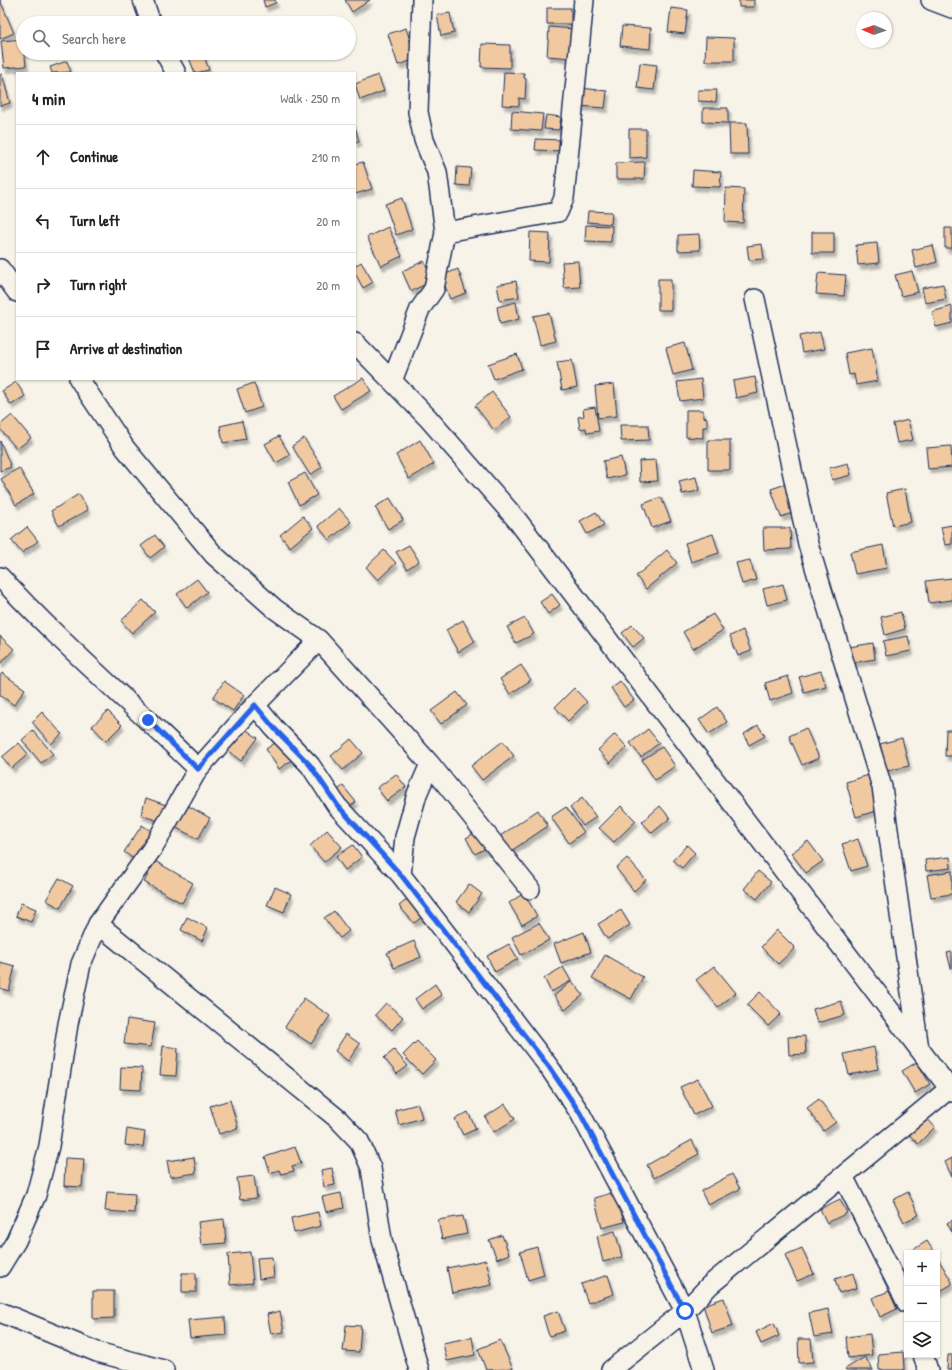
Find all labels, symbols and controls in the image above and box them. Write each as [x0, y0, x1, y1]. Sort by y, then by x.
north arrow [856, 12, 892, 48]
search box [16, 16, 356, 60]
icon: search [30, 27, 52, 49]
text: Search here [62, 28, 126, 49]
text: 4 min [32, 87, 65, 110]
text: Walk · 250 m [280, 89, 340, 107]
icon: ahead [32, 146, 54, 168]
text: Continue [70, 146, 118, 167]
text: 210 m [312, 148, 340, 166]
icon: left [32, 210, 54, 232]
text: Turn left [70, 210, 120, 231]
text: 20 m [316, 212, 340, 230]
icon: right [32, 274, 54, 296]
text: Turn right [70, 274, 126, 295]
text: 20 m [316, 276, 340, 294]
icon: arrive [32, 338, 54, 360]
text: Arrive at destination [70, 338, 182, 359]
route end [139, 711, 157, 729]
map controls [904, 1250, 940, 1358]
button: + [904, 1250, 940, 1286]
button: − [904, 1286, 940, 1322]
route start [676, 1302, 694, 1320]
button: layers [904, 1322, 940, 1358]

